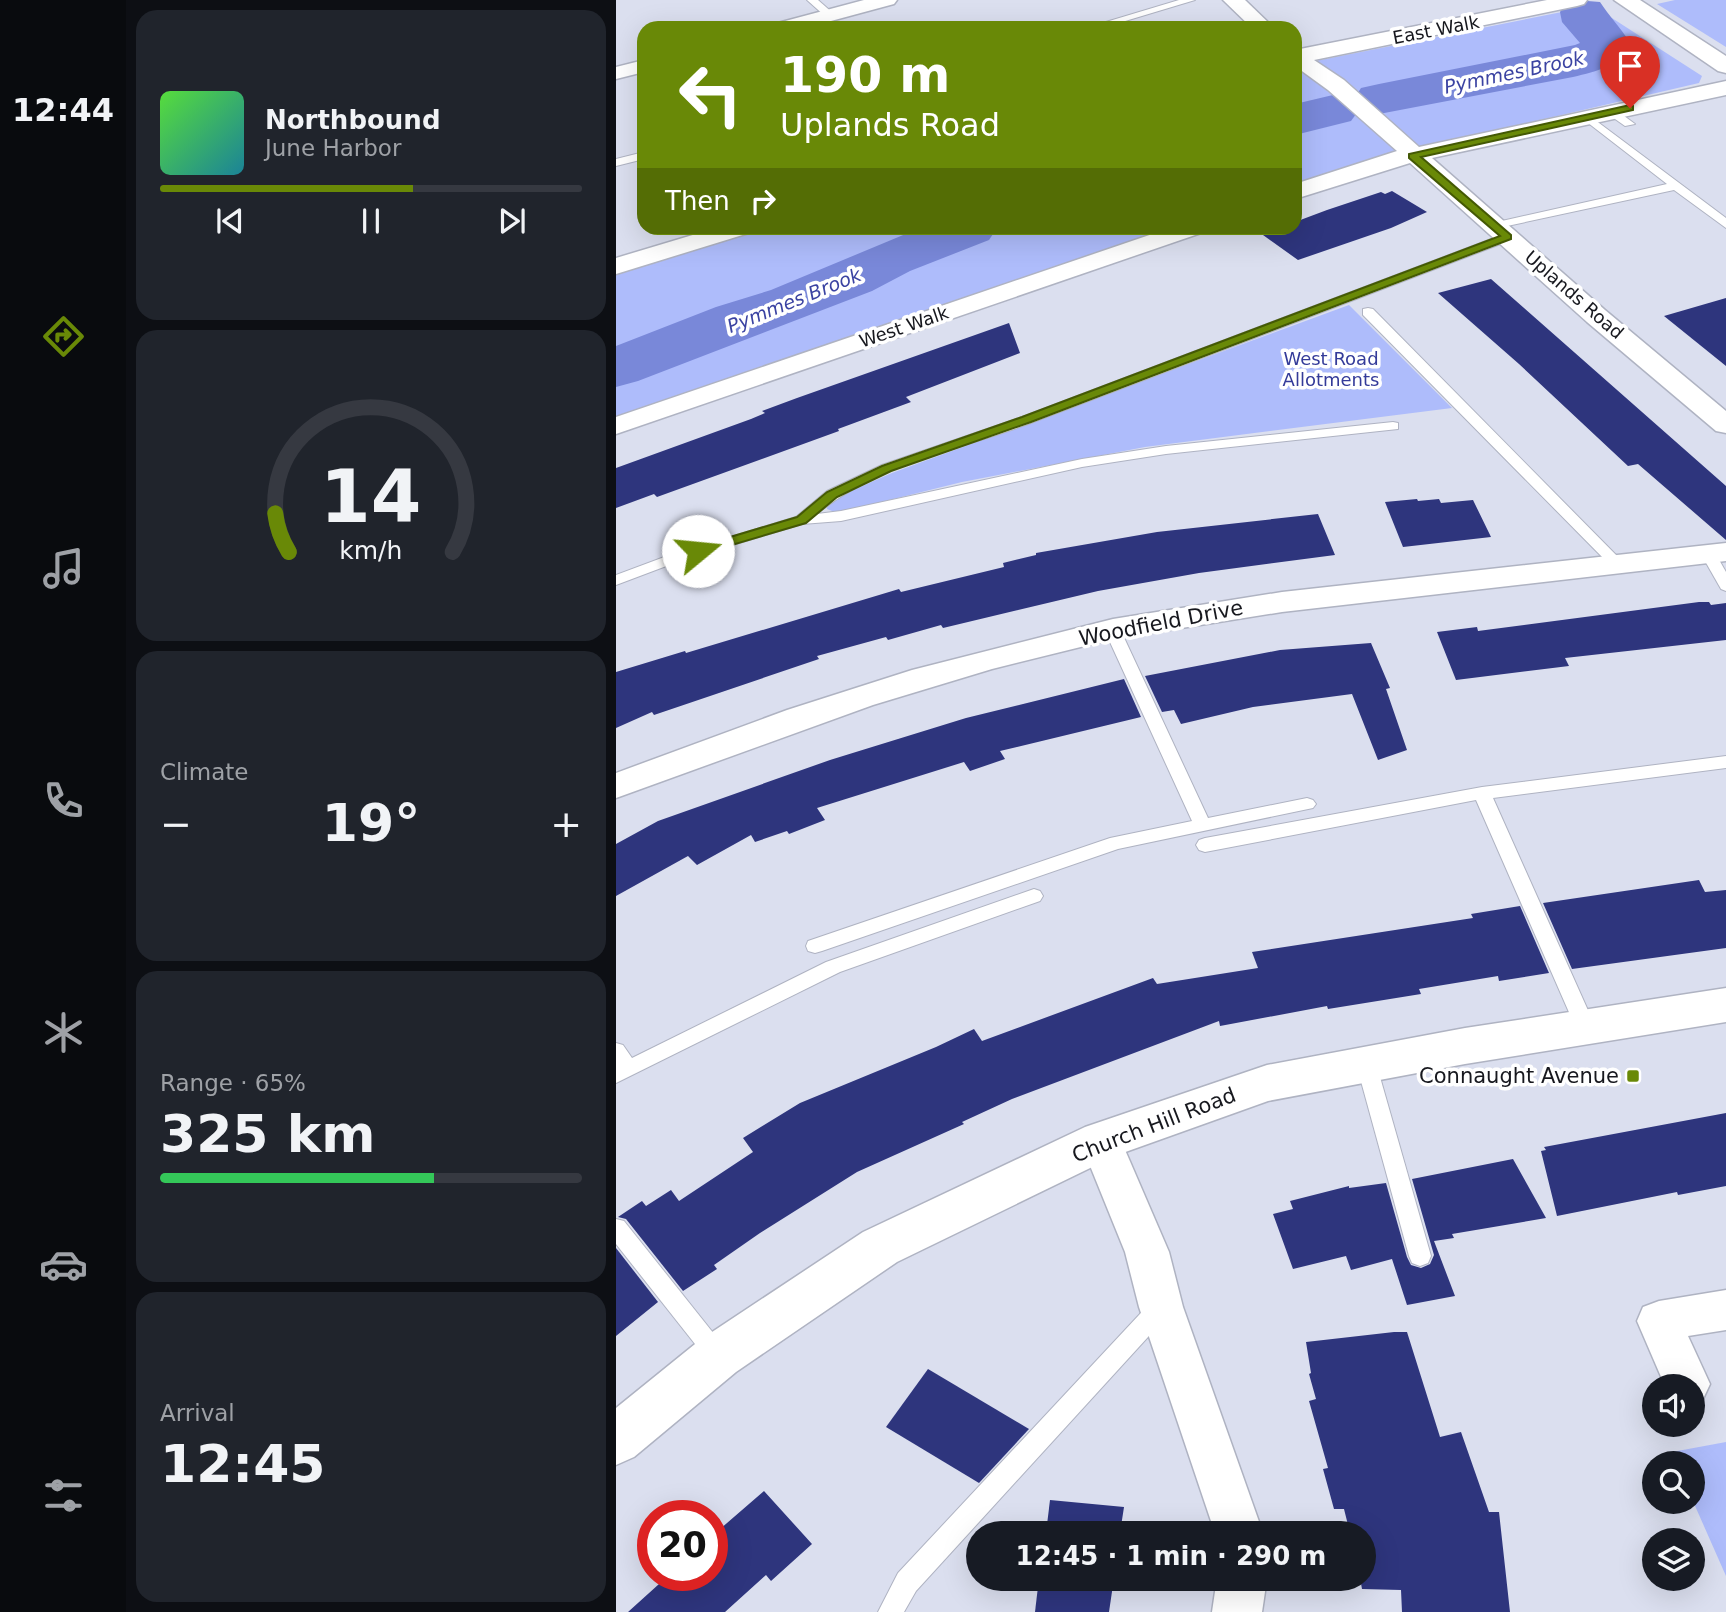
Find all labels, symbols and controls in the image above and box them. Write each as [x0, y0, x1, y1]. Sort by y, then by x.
street label: East Walk [1391, 11, 1481, 48]
pin [1600, 36, 1660, 108]
water label: Pymmes Brook [1442, 46, 1587, 98]
text: 190 m [780, 47, 950, 104]
icon: arrive [1611, 47, 1649, 85]
icon: left [665, 49, 756, 140]
text: 12:44 [12, 91, 114, 129]
text: Northbound [265, 105, 441, 135]
text: Uplands Road [780, 106, 1000, 144]
text: June Harbor [265, 135, 401, 161]
icon: right [744, 182, 782, 220]
text: Then [665, 186, 730, 216]
icon: previous [211, 202, 249, 240]
icon: pause [352, 202, 390, 240]
icon: next [493, 202, 531, 240]
street label: Uplands Road [1521, 246, 1628, 343]
water label: Pymmes Brook [724, 263, 865, 337]
street label: West Walk [856, 301, 952, 352]
icon: directions [39, 312, 88, 361]
park label: West Road Allotments [1283, 348, 1379, 390]
text: 14 [320, 454, 422, 539]
position arrow [661, 514, 735, 588]
text: km/h [339, 535, 403, 564]
icon: music [39, 544, 88, 593]
street label: Woodfield Drive [1077, 595, 1245, 651]
text: Climate [160, 759, 249, 785]
icon: phone [39, 776, 88, 825]
text: 19° [322, 793, 420, 853]
text: − [160, 802, 192, 846]
text: + [550, 802, 582, 846]
icon: climate [39, 1008, 88, 1057]
place label: Connaught Avenue [1419, 1064, 1619, 1088]
marker: Connaught Avenue [1625, 1068, 1641, 1084]
text: Range · 65% [160, 1070, 306, 1096]
street label: Church Hill Road [1069, 1083, 1239, 1167]
text: 325 km [160, 1104, 375, 1164]
icon: car [39, 1240, 88, 1289]
map controls [1642, 1374, 1705, 1591]
button: sound [1642, 1374, 1705, 1437]
text: Arrival [160, 1400, 235, 1426]
text: 12:45 [160, 1434, 326, 1494]
button: search [1642, 1451, 1705, 1514]
icon: filters [39, 1471, 88, 1520]
speed limit sign: 20 [637, 1500, 728, 1591]
button: layers [1642, 1528, 1705, 1591]
text: 12:45 · 1 min · 290 m [1016, 1541, 1326, 1571]

